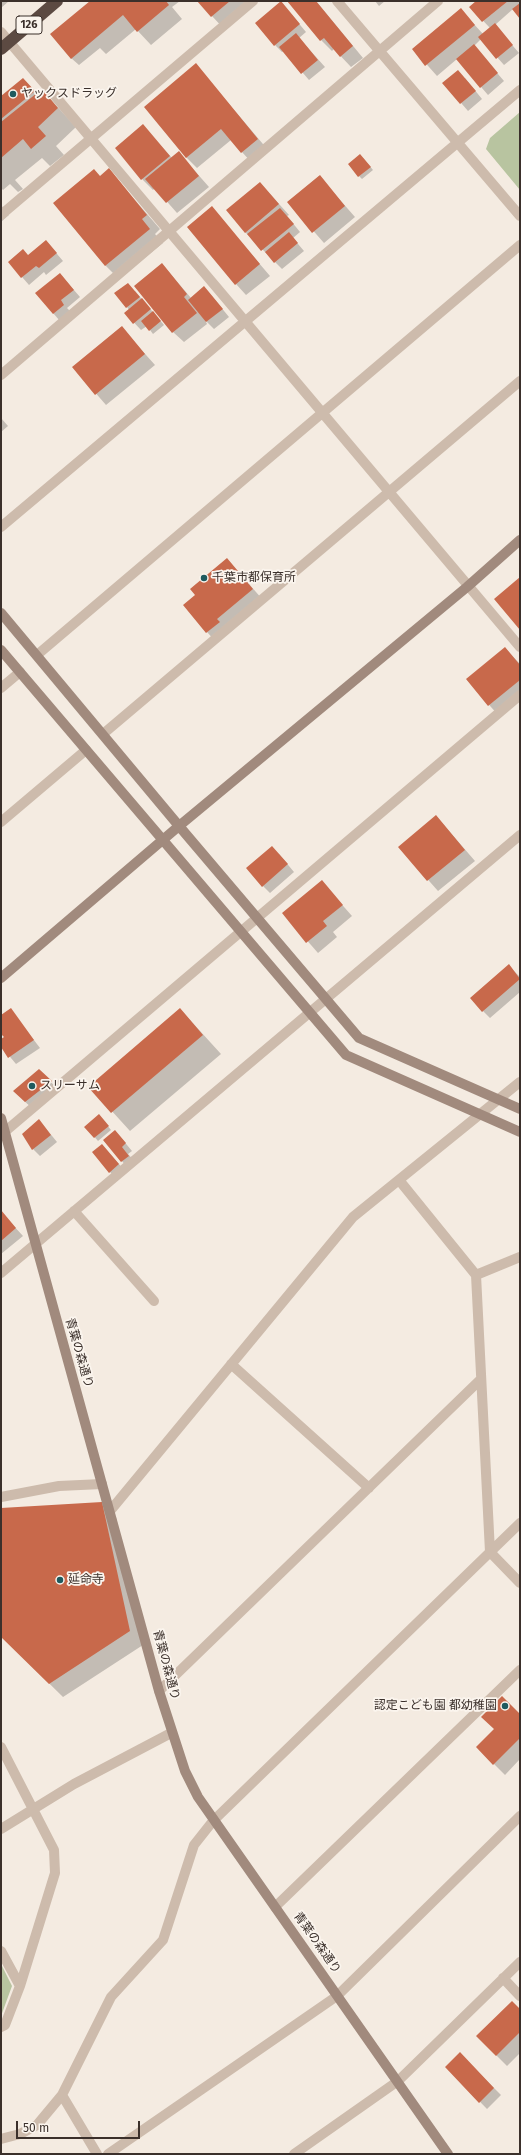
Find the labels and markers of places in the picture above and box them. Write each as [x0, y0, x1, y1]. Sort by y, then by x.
place label: ヤックスドラッグ [21, 87, 117, 101]
marker: ヤックスドラッグ [8, 89, 18, 99]
place label: 千葉市都保育所 [212, 571, 296, 585]
marker: 千葉市都保育所 [199, 573, 209, 583]
place label: スリーサム [40, 1079, 100, 1093]
marker: スリーサム [27, 1081, 37, 1091]
place label: 延命寺 [68, 1573, 104, 1587]
marker: 延命寺 [55, 1575, 65, 1585]
place label: 認定こども園 都幼稚園 [374, 1699, 497, 1713]
marker: 認定こども園 都幼稚園 [500, 1701, 510, 1711]

